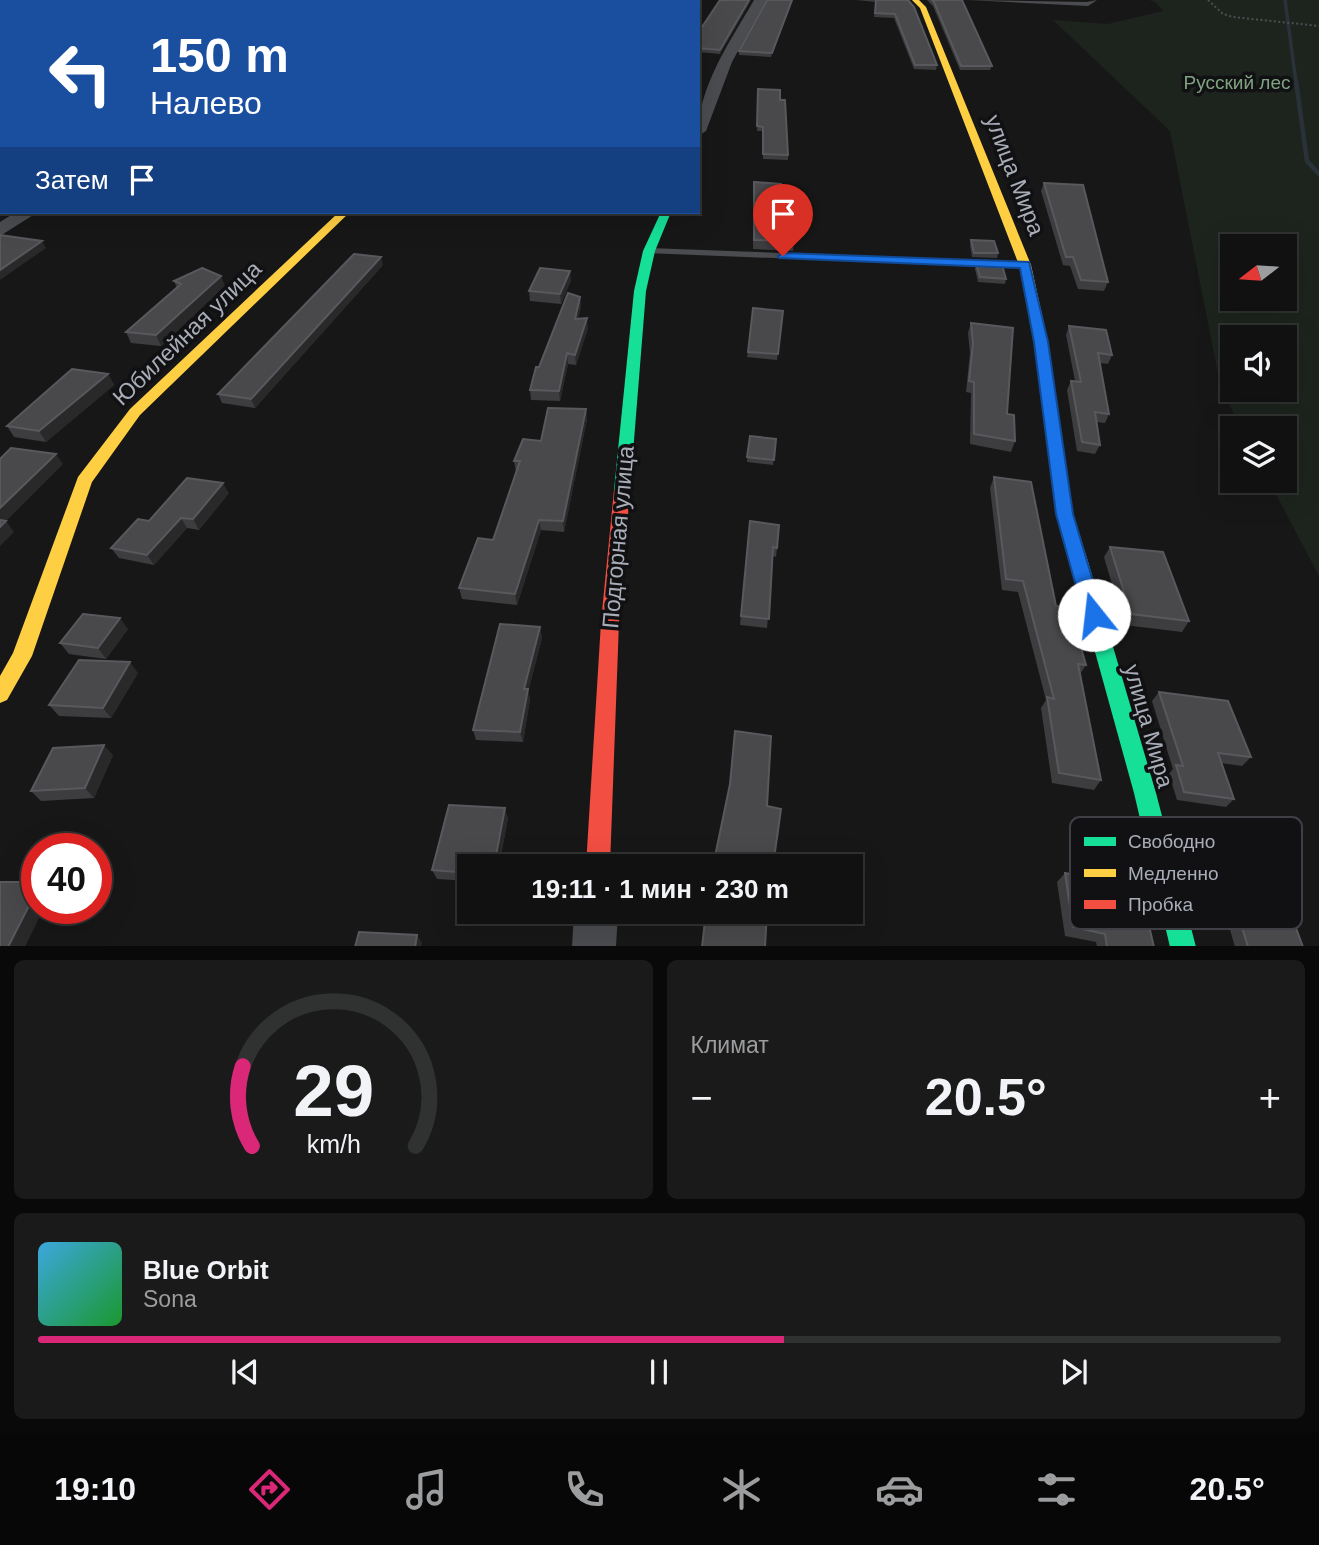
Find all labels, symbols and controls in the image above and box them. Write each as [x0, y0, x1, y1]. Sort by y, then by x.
icon: left [35, 28, 126, 119]
text: 150 m [150, 28, 289, 82]
park label: Русский лес [1184, 72, 1290, 93]
text: Налево [150, 85, 262, 121]
street label: улица Мира [980, 111, 1050, 239]
icon: arrive [123, 161, 161, 199]
text: Затем [35, 165, 109, 195]
pin [753, 184, 813, 256]
icon: arrive [764, 195, 802, 233]
north arrow [1220, 234, 1297, 312]
map controls [1220, 234, 1297, 493]
street label: Юбилейная улица [108, 255, 267, 410]
button: sound [1220, 325, 1297, 402]
button: layers [1220, 416, 1297, 493]
street label: Подгорная улица [597, 444, 639, 629]
position arrow [1057, 578, 1131, 652]
street label: улица Мира [1119, 661, 1179, 791]
legend [1070, 817, 1302, 929]
text: Свободно [1128, 831, 1215, 852]
speed limit sign: 40 [21, 833, 112, 924]
text: Медленно [1128, 863, 1218, 884]
text: 19:11 · 1 мин · 230 m [531, 874, 789, 904]
text: Пробка [1128, 894, 1193, 915]
text: Климат [691, 1032, 769, 1058]
text: 29 [293, 1050, 374, 1131]
text: 20.5° [925, 1068, 1047, 1126]
text: − [691, 1077, 713, 1119]
text: + [1259, 1077, 1281, 1119]
text: km/h [306, 1129, 360, 1157]
text: Blue Orbit [143, 1255, 269, 1285]
text: Sona [143, 1286, 197, 1312]
icon: previous [226, 1353, 264, 1391]
icon: pause [640, 1353, 678, 1391]
icon: next [1055, 1353, 1093, 1391]
icon: directions [245, 1465, 294, 1514]
icon: music [402, 1465, 451, 1514]
icon: phone [560, 1465, 609, 1514]
icon: climate [717, 1465, 766, 1514]
icon: car [875, 1465, 924, 1514]
icon: filters [1032, 1465, 1081, 1514]
text: 19:10 [54, 1471, 136, 1507]
text: 20.5° [1190, 1471, 1265, 1507]

